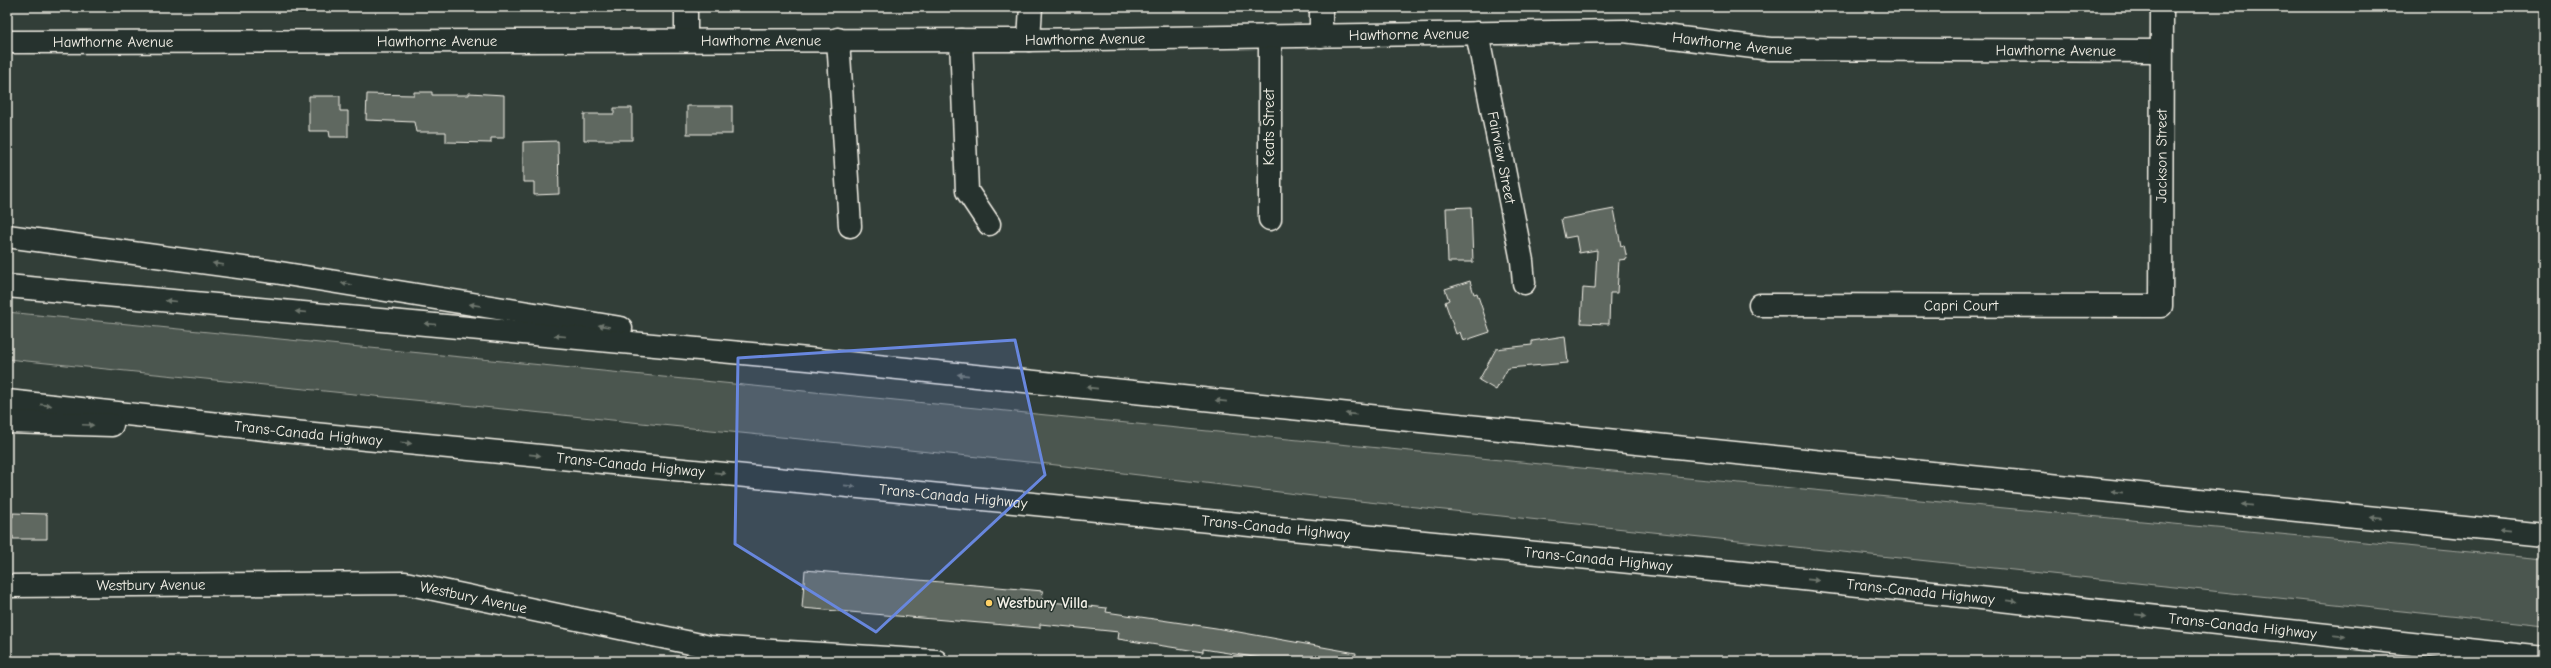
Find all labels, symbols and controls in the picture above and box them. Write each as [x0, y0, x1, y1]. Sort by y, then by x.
street label: Hawthorne Avenue [1349, 24, 1470, 44]
street label: Hawthorne Avenue [1671, 28, 1793, 58]
street label: Hawthorne Avenue [1025, 29, 1146, 49]
street label: Hawthorne Avenue [701, 31, 822, 50]
street label: Hawthorne Avenue [377, 32, 498, 50]
street label: Hawthorne Avenue [53, 33, 174, 51]
street label: Hawthorne Avenue [1996, 41, 2117, 60]
street label: Keats Street [1260, 88, 1278, 165]
street label: Jackson Street [2152, 108, 2171, 203]
street label: Fairview Street [1484, 110, 1520, 206]
one-way arrow [212, 261, 224, 267]
one-way arrow [341, 280, 353, 286]
street label: Capri Court [1924, 296, 1999, 315]
one-way arrow [165, 297, 177, 304]
one-way arrow [469, 301, 481, 307]
one-way arrow [295, 309, 307, 316]
one-way arrow [424, 321, 436, 328]
one-way arrow [597, 322, 610, 328]
one-way arrow [554, 333, 566, 340]
one-way arrow [957, 371, 969, 378]
one-way arrow [1086, 384, 1098, 391]
one-way arrow [1215, 398, 1227, 404]
one-way arrow [40, 402, 52, 408]
one-way arrow [1345, 411, 1357, 417]
street label: Trans-Canada Highway [233, 417, 384, 450]
one-way arrow [82, 421, 94, 428]
one-way arrow [400, 439, 412, 446]
street label: Trans-Canada Highway [556, 449, 706, 481]
one-way arrow [529, 452, 541, 459]
one-way arrow [714, 470, 726, 477]
street label: Trans-Canada Highway [878, 480, 1029, 512]
one-way arrow [844, 483, 856, 489]
one-way arrow [2111, 488, 2123, 495]
one-way arrow [2240, 501, 2253, 508]
street label: Trans-Canada Highway [1201, 511, 1351, 544]
one-way arrow [2370, 514, 2382, 521]
one-way arrow [2499, 528, 2511, 534]
street label: Trans-Canada Highway [1523, 543, 1673, 575]
street label: Westbury Avenue [96, 575, 206, 594]
street label: Trans-Canada Highway [1845, 575, 1996, 608]
street label: Westbury Avenue [418, 577, 529, 617]
one-way arrow [1807, 577, 1819, 583]
place label: Westbury Villa [997, 594, 1088, 612]
marker: Westbury Villa [984, 598, 994, 608]
one-way arrow [2006, 598, 2018, 604]
street label: Trans-Canada Highway [2168, 609, 2318, 643]
one-way arrow [2135, 612, 2147, 618]
one-way arrow [2334, 633, 2346, 640]

